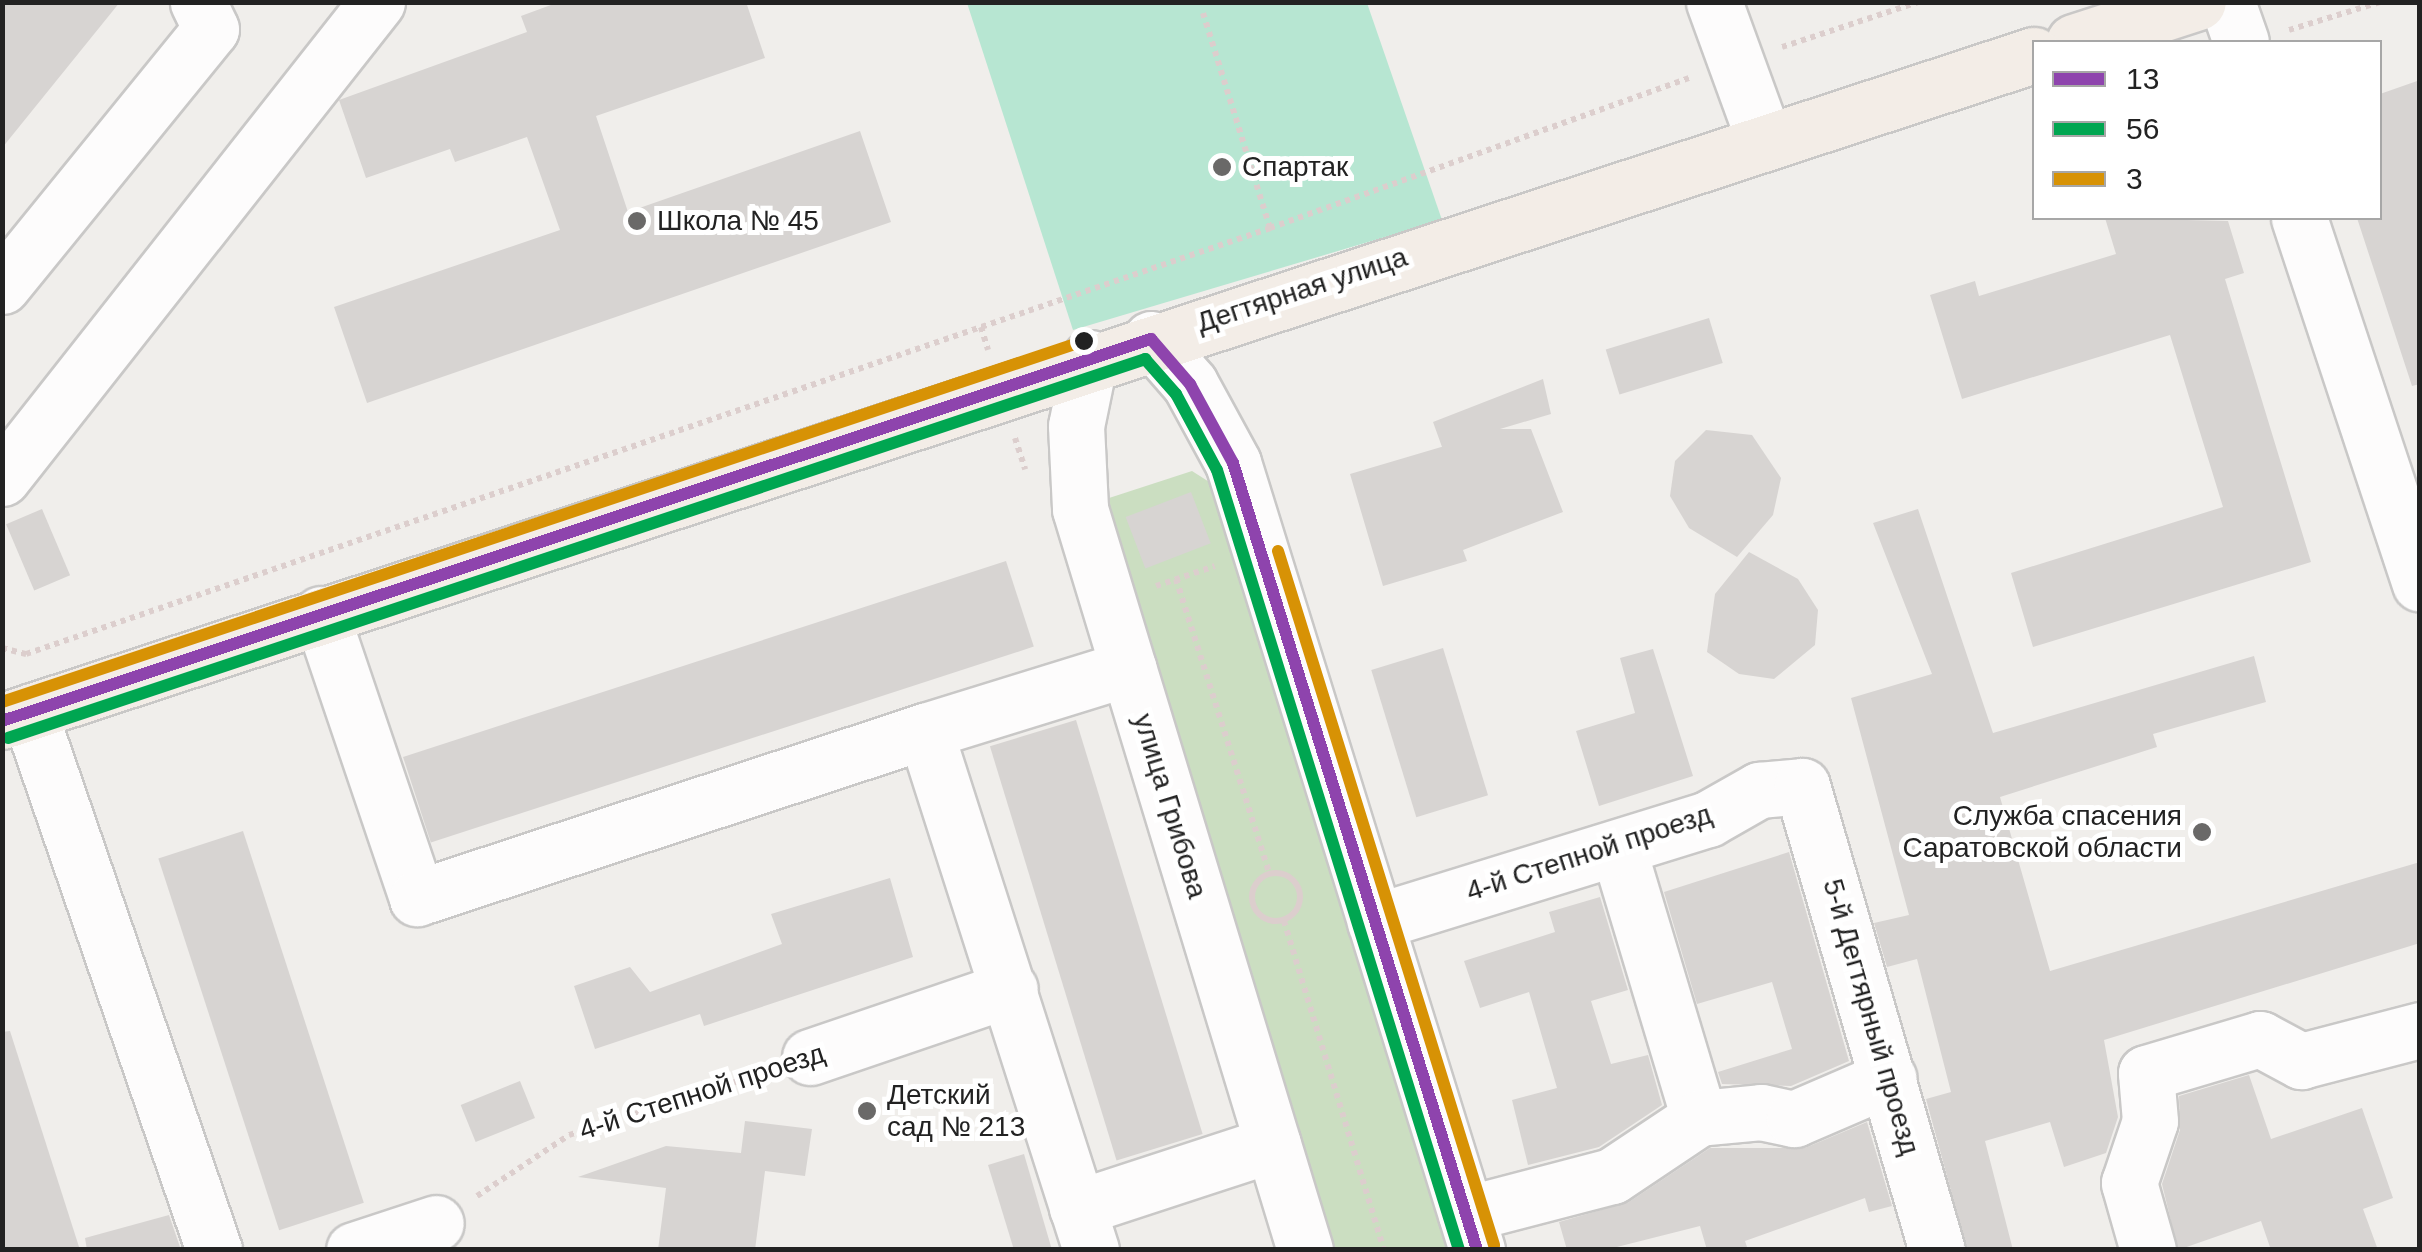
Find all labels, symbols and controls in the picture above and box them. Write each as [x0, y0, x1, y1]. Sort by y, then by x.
legend [2032, 40, 2382, 220]
text: 13 [2126, 62, 2159, 95]
text: 56 [2126, 112, 2159, 145]
place label: Спартак [1242, 150, 1348, 184]
marker: Спартак [1211, 156, 1233, 178]
text: 3 [2126, 162, 2143, 195]
place label: Школа № 45 [657, 204, 819, 238]
marker: Школа № 45 [626, 210, 648, 232]
street label: Дегтярная улица [1193, 240, 1411, 340]
unlabelled marker [1074, 331, 1094, 351]
street label: улица Грибова [1126, 710, 1214, 902]
street label: 4-й Степной проезд [1462, 797, 1716, 909]
place label: Служба спасения Саратовской области [1902, 799, 2182, 865]
marker: Служба спасения Саратовской области [2191, 821, 2213, 843]
street label: 5-й Дегтярный проезд [1816, 875, 1926, 1159]
street label: 4-й Степной проезд [575, 1036, 829, 1148]
place label: Детский сад № 213 [887, 1078, 1025, 1144]
marker: Детский сад № 213 [856, 1100, 878, 1122]

